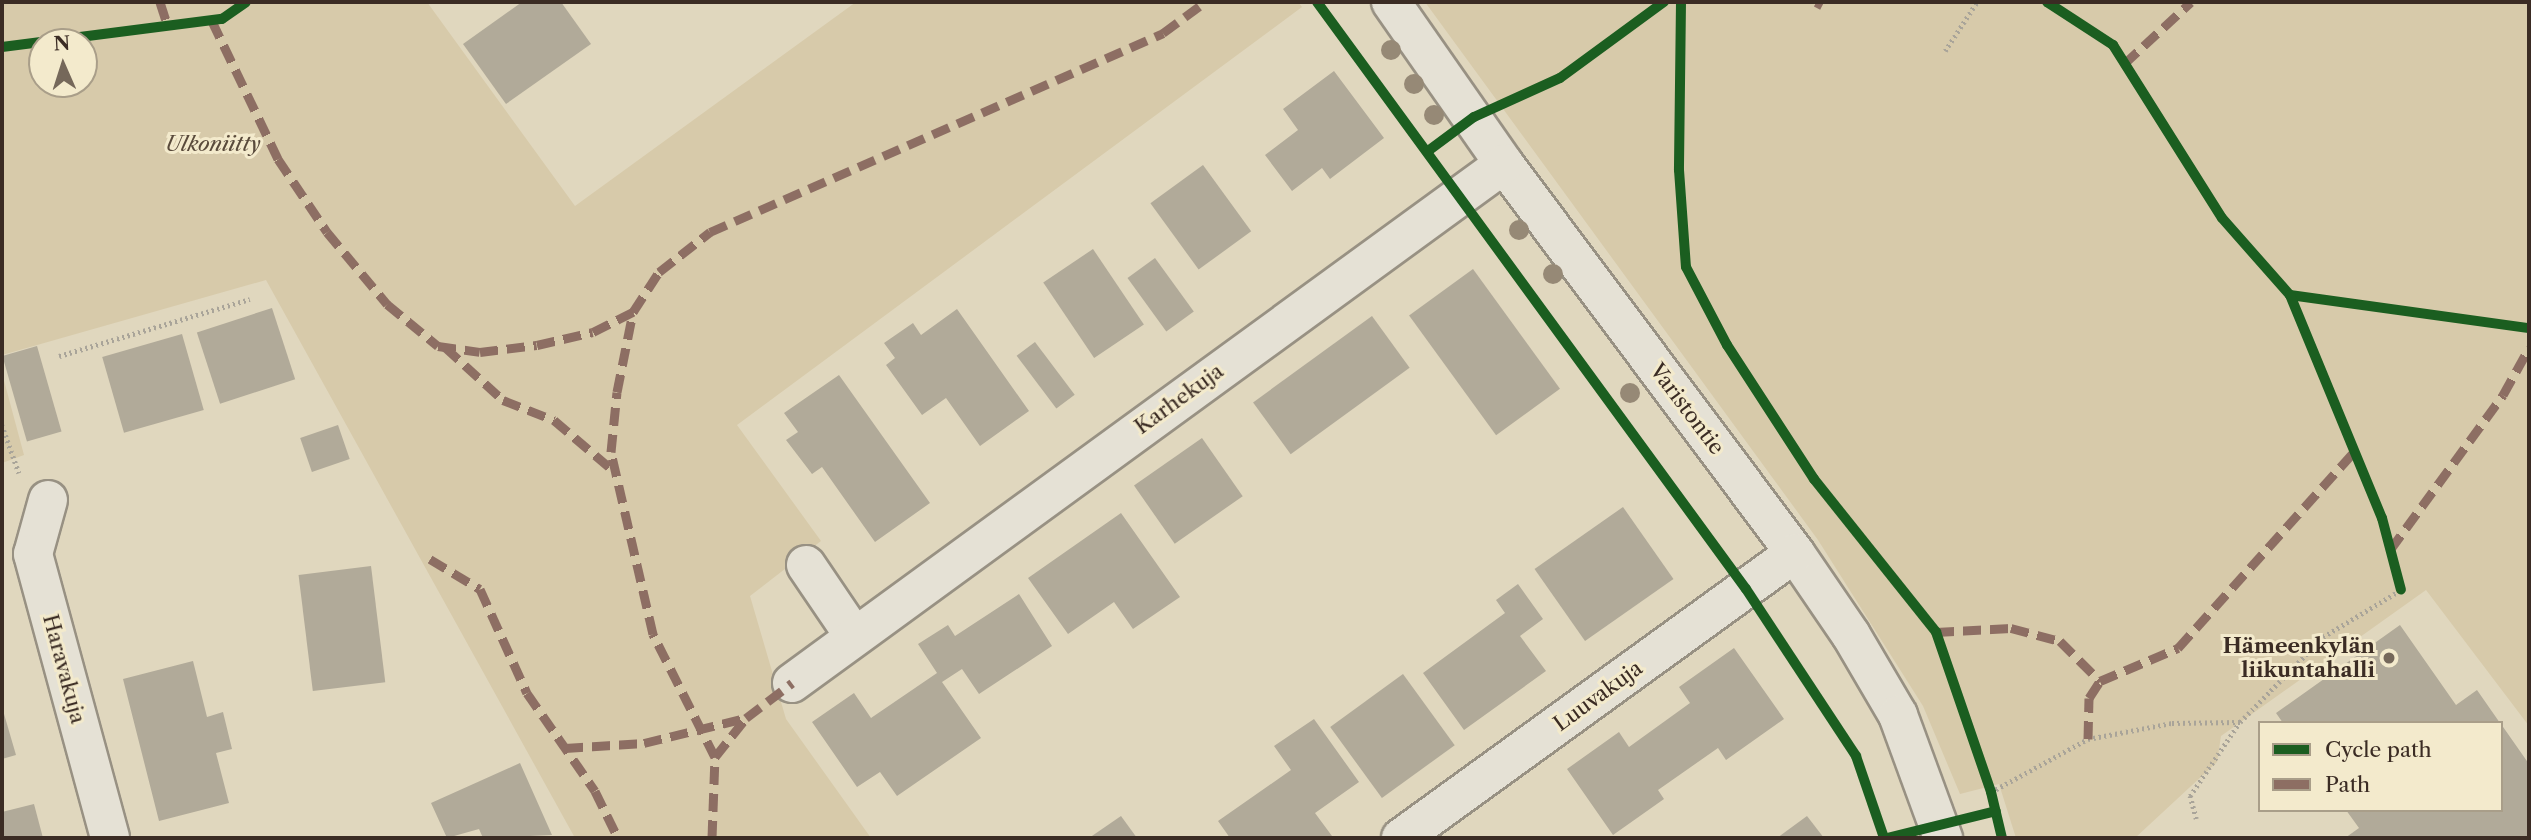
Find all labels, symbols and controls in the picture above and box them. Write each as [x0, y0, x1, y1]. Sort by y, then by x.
north arrow [28, 28, 98, 98]
text: N [53, 32, 71, 55]
park label: Ulkoniitty [165, 131, 261, 157]
street label: Karhekuja [1130, 358, 1228, 440]
street label: Varistontie [1645, 358, 1729, 460]
street label: Haravakuja [37, 612, 91, 726]
place label: Hämeenkylän liikuntahalli [2223, 633, 2375, 683]
marker: Hämeenkylän liikuntahalli [2381, 650, 2397, 666]
street label: Luuvakuja [1549, 655, 1647, 737]
legend [2258, 721, 2503, 812]
text: Cycle path [2325, 737, 2432, 762]
text: Path [2325, 772, 2370, 797]

